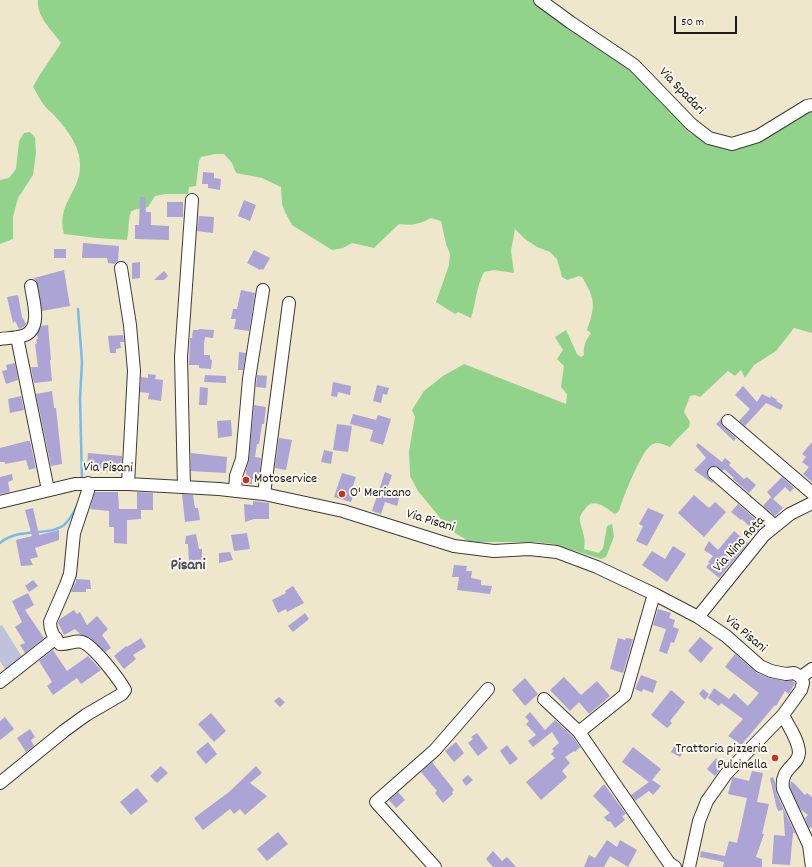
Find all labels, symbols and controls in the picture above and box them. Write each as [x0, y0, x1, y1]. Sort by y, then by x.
scale bar [676, 8, 739, 34]
text: 50 m [681, 14, 704, 31]
street label: Via Spadari [654, 65, 708, 119]
street label: Via Pisani [83, 460, 133, 478]
place label: Motoservice [254, 472, 317, 488]
marker: Motoservice [241, 475, 251, 485]
place label: O' Mericano [350, 486, 411, 502]
marker: O' Mericano [337, 489, 347, 499]
street label: Via Pisani [404, 507, 456, 537]
street label: Via Nino Rota [711, 514, 769, 576]
district label: Pisani [171, 557, 205, 577]
street label: Via Pisani [721, 613, 769, 657]
place label: Trattoria pizzeria Pulcinella [675, 742, 767, 774]
marker: Trattoria pizzeria Pulcinella [770, 753, 780, 763]

